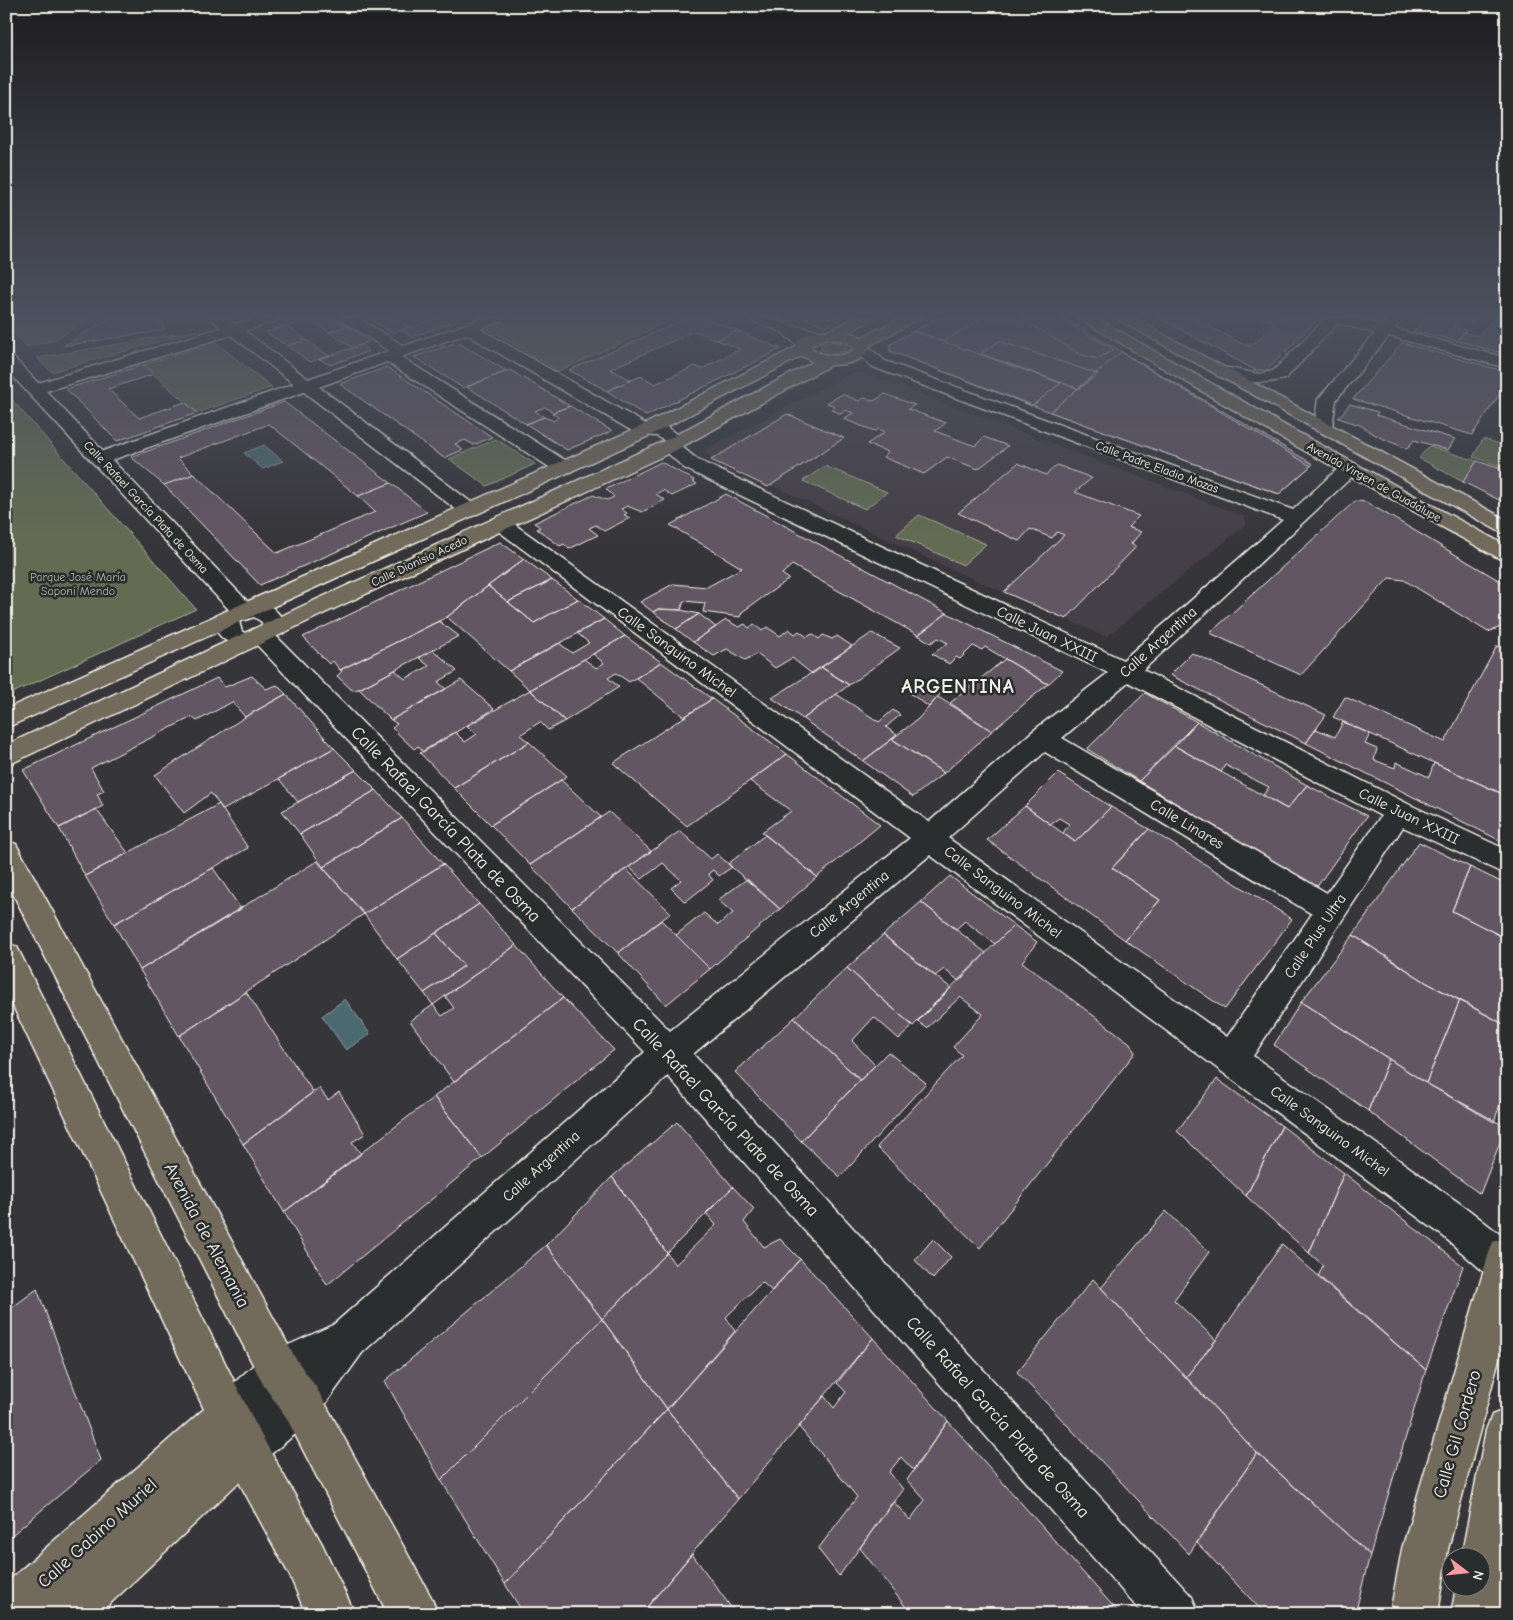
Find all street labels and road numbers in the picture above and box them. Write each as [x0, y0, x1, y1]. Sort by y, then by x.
street label: Calle Rafael García Plata de Osma [81, 438, 211, 576]
street label: Calle Padre Eladio Mozas [1094, 438, 1220, 496]
street label: Avenida Virgen de Guadalupe [1304, 439, 1444, 525]
street label: Calle Dionisio Acedo [369, 533, 469, 589]
street label: Calle Juan XXIII [994, 602, 1100, 666]
street label: Calle Sanguino Michel [614, 603, 740, 701]
street label: Calle Argentina [1116, 603, 1200, 681]
street label: Calle Rafael García Plata de Osma [346, 722, 545, 927]
street label: Calle Juan XXIII [1356, 784, 1462, 848]
street label: Calle Linares [1147, 795, 1227, 853]
street label: Calle Sanguino Michel [941, 842, 1065, 942]
street label: Calle Argentina [805, 866, 893, 942]
street label: Calle Plus Ultra [1280, 890, 1350, 982]
street label: Calle Rafael García Plata de Osma [628, 1014, 823, 1221]
street label: Calle Sanguino Michel [1267, 1082, 1393, 1180]
street label: Calle Argentina [499, 1127, 583, 1205]
street label: Avenida de Alemania [159, 1159, 254, 1311]
street label: Calle Rafael García Plata de Osma [902, 1312, 1094, 1522]
street label: Calle Gil Cordero [1429, 1368, 1486, 1501]
street label: Calle Gabino Muriel [33, 1474, 161, 1592]

